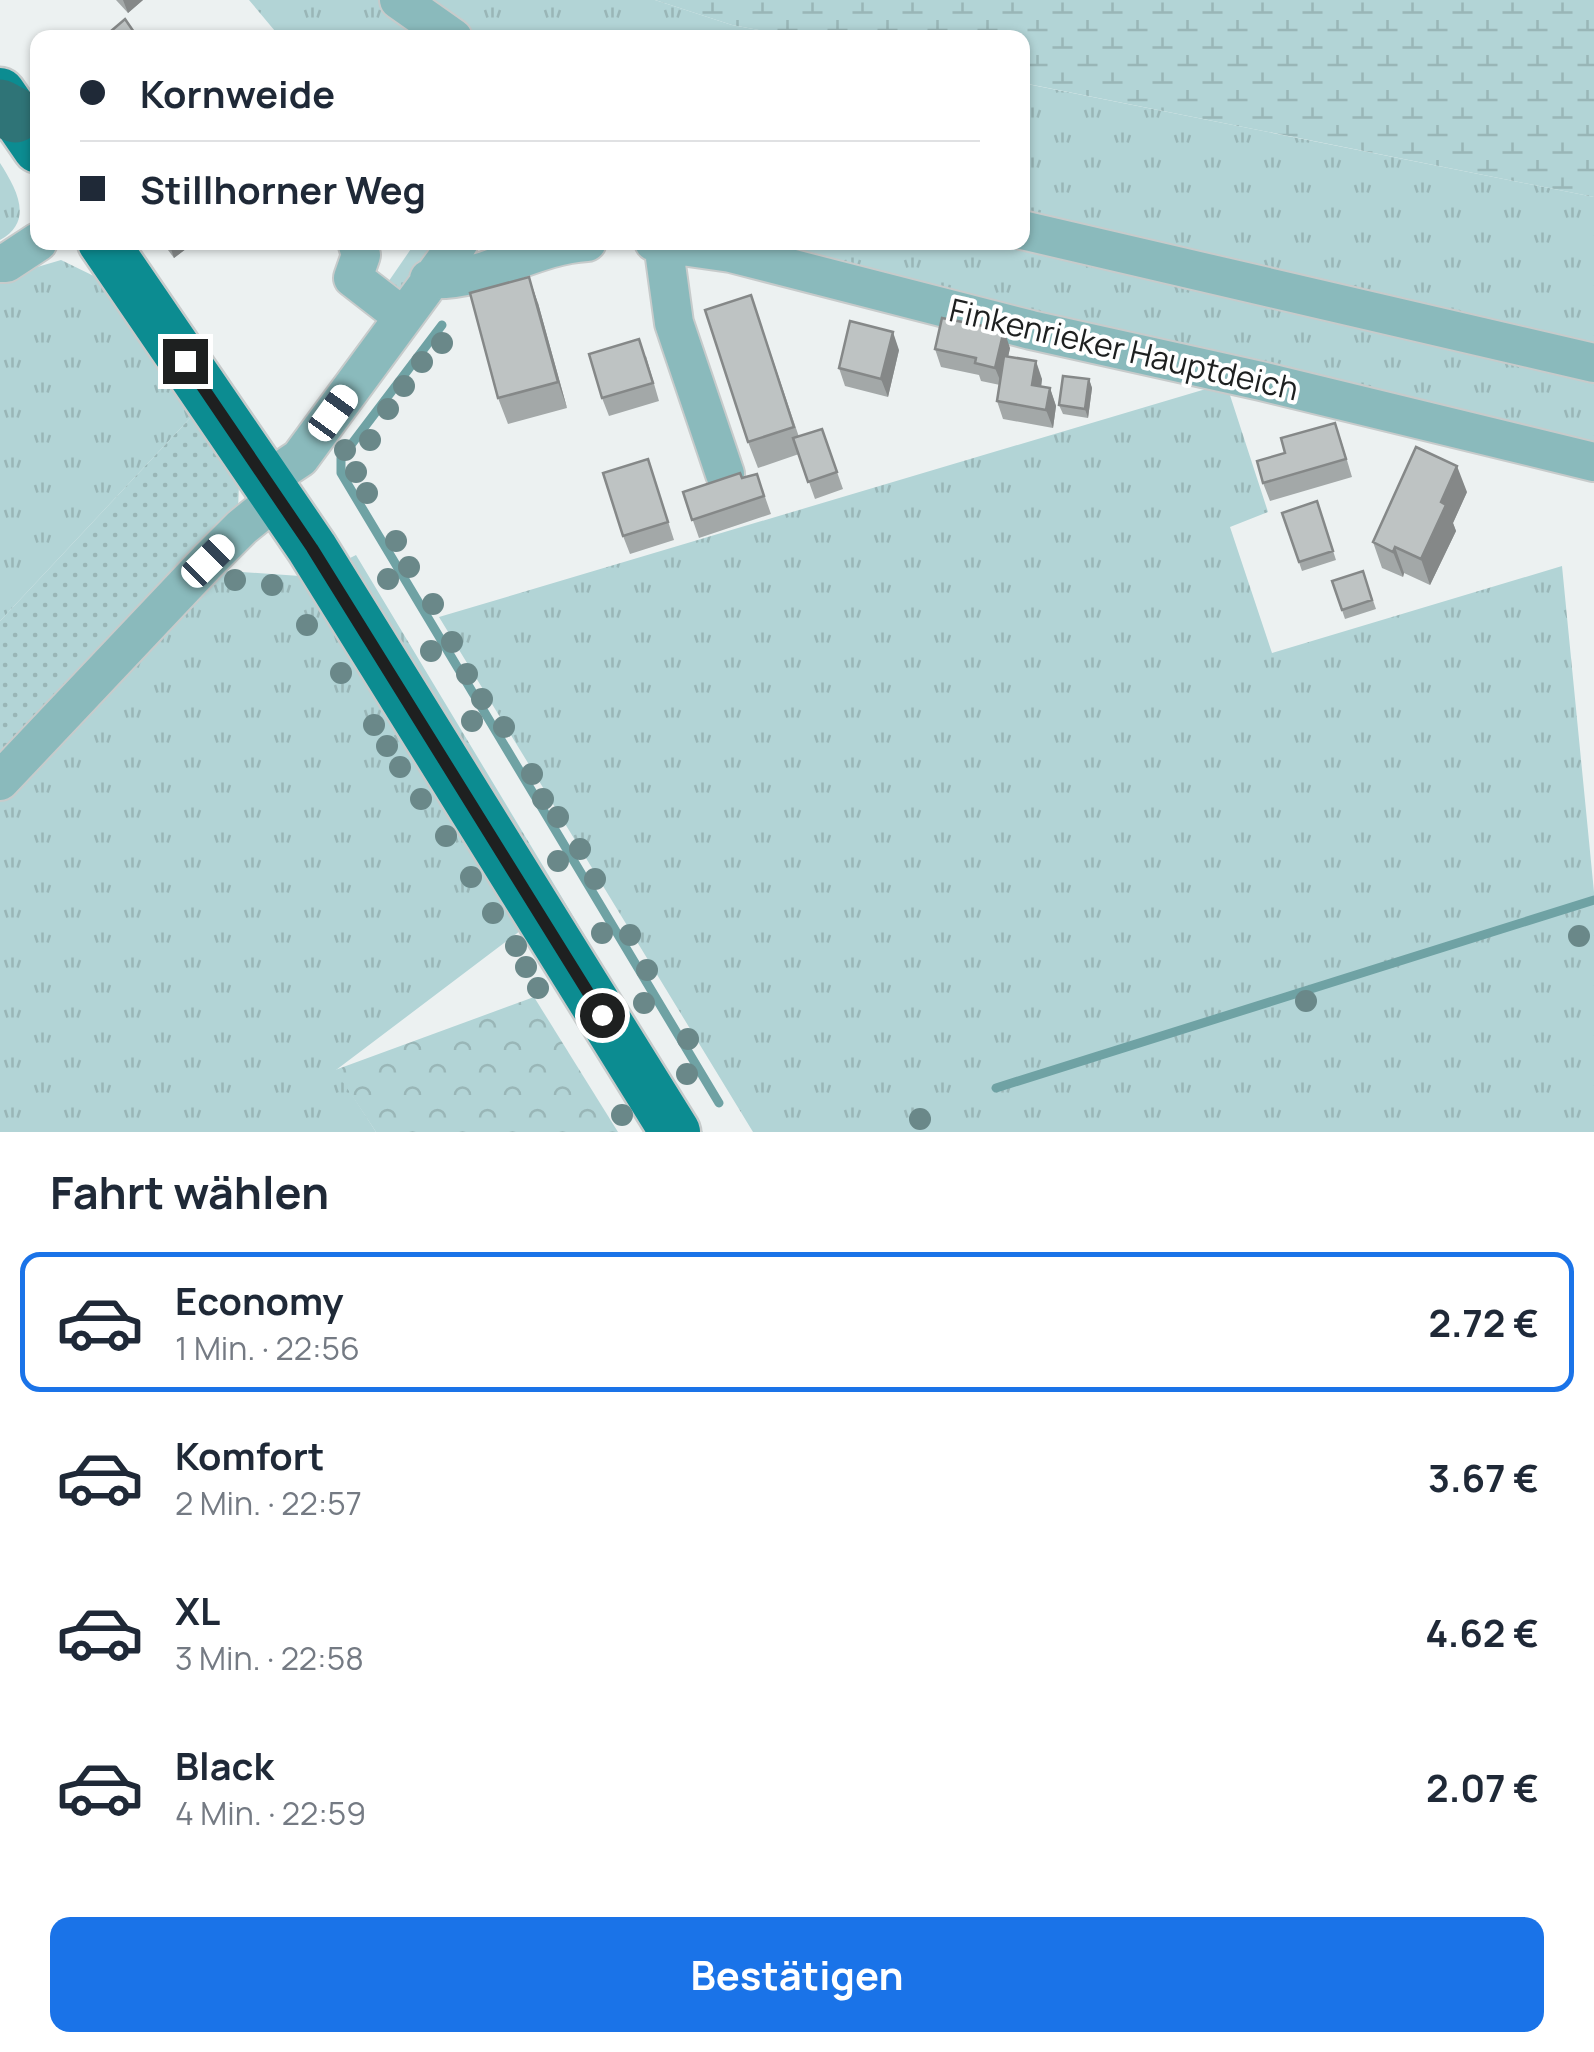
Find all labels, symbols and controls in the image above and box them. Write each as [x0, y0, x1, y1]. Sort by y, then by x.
text: Kornweide [140, 67, 335, 119]
text: Stillhorner Weg [140, 163, 426, 215]
street label: Finkenrieker Hauptdeich [945, 287, 1303, 411]
route end [163, 339, 208, 384]
car [303, 380, 363, 446]
car [176, 529, 240, 593]
route start [580, 993, 625, 1038]
text: Fahrt wählen [50, 1161, 329, 1223]
text: Economy [175, 1274, 344, 1326]
icon: car [55, 1277, 145, 1367]
text: 2.72 € [1428, 1296, 1539, 1348]
text: 1 Min. · 22:56 [175, 1326, 360, 1370]
text: Komfort [175, 1429, 324, 1481]
icon: car [55, 1432, 145, 1522]
text: 3.67 € [1428, 1451, 1539, 1503]
text: 2 Min. · 22:57 [175, 1481, 362, 1525]
text: XL [175, 1584, 220, 1636]
icon: car [55, 1587, 145, 1677]
text: 4.62 € [1425, 1606, 1539, 1658]
text: 3 Min. · 22:58 [175, 1636, 364, 1680]
text: Black [175, 1739, 274, 1791]
icon: car [55, 1742, 145, 1832]
text: 2.07 € [1426, 1761, 1539, 1813]
text: 4 Min. · 22:59 [175, 1791, 366, 1835]
button: Bestätigen [50, 1917, 1544, 2032]

